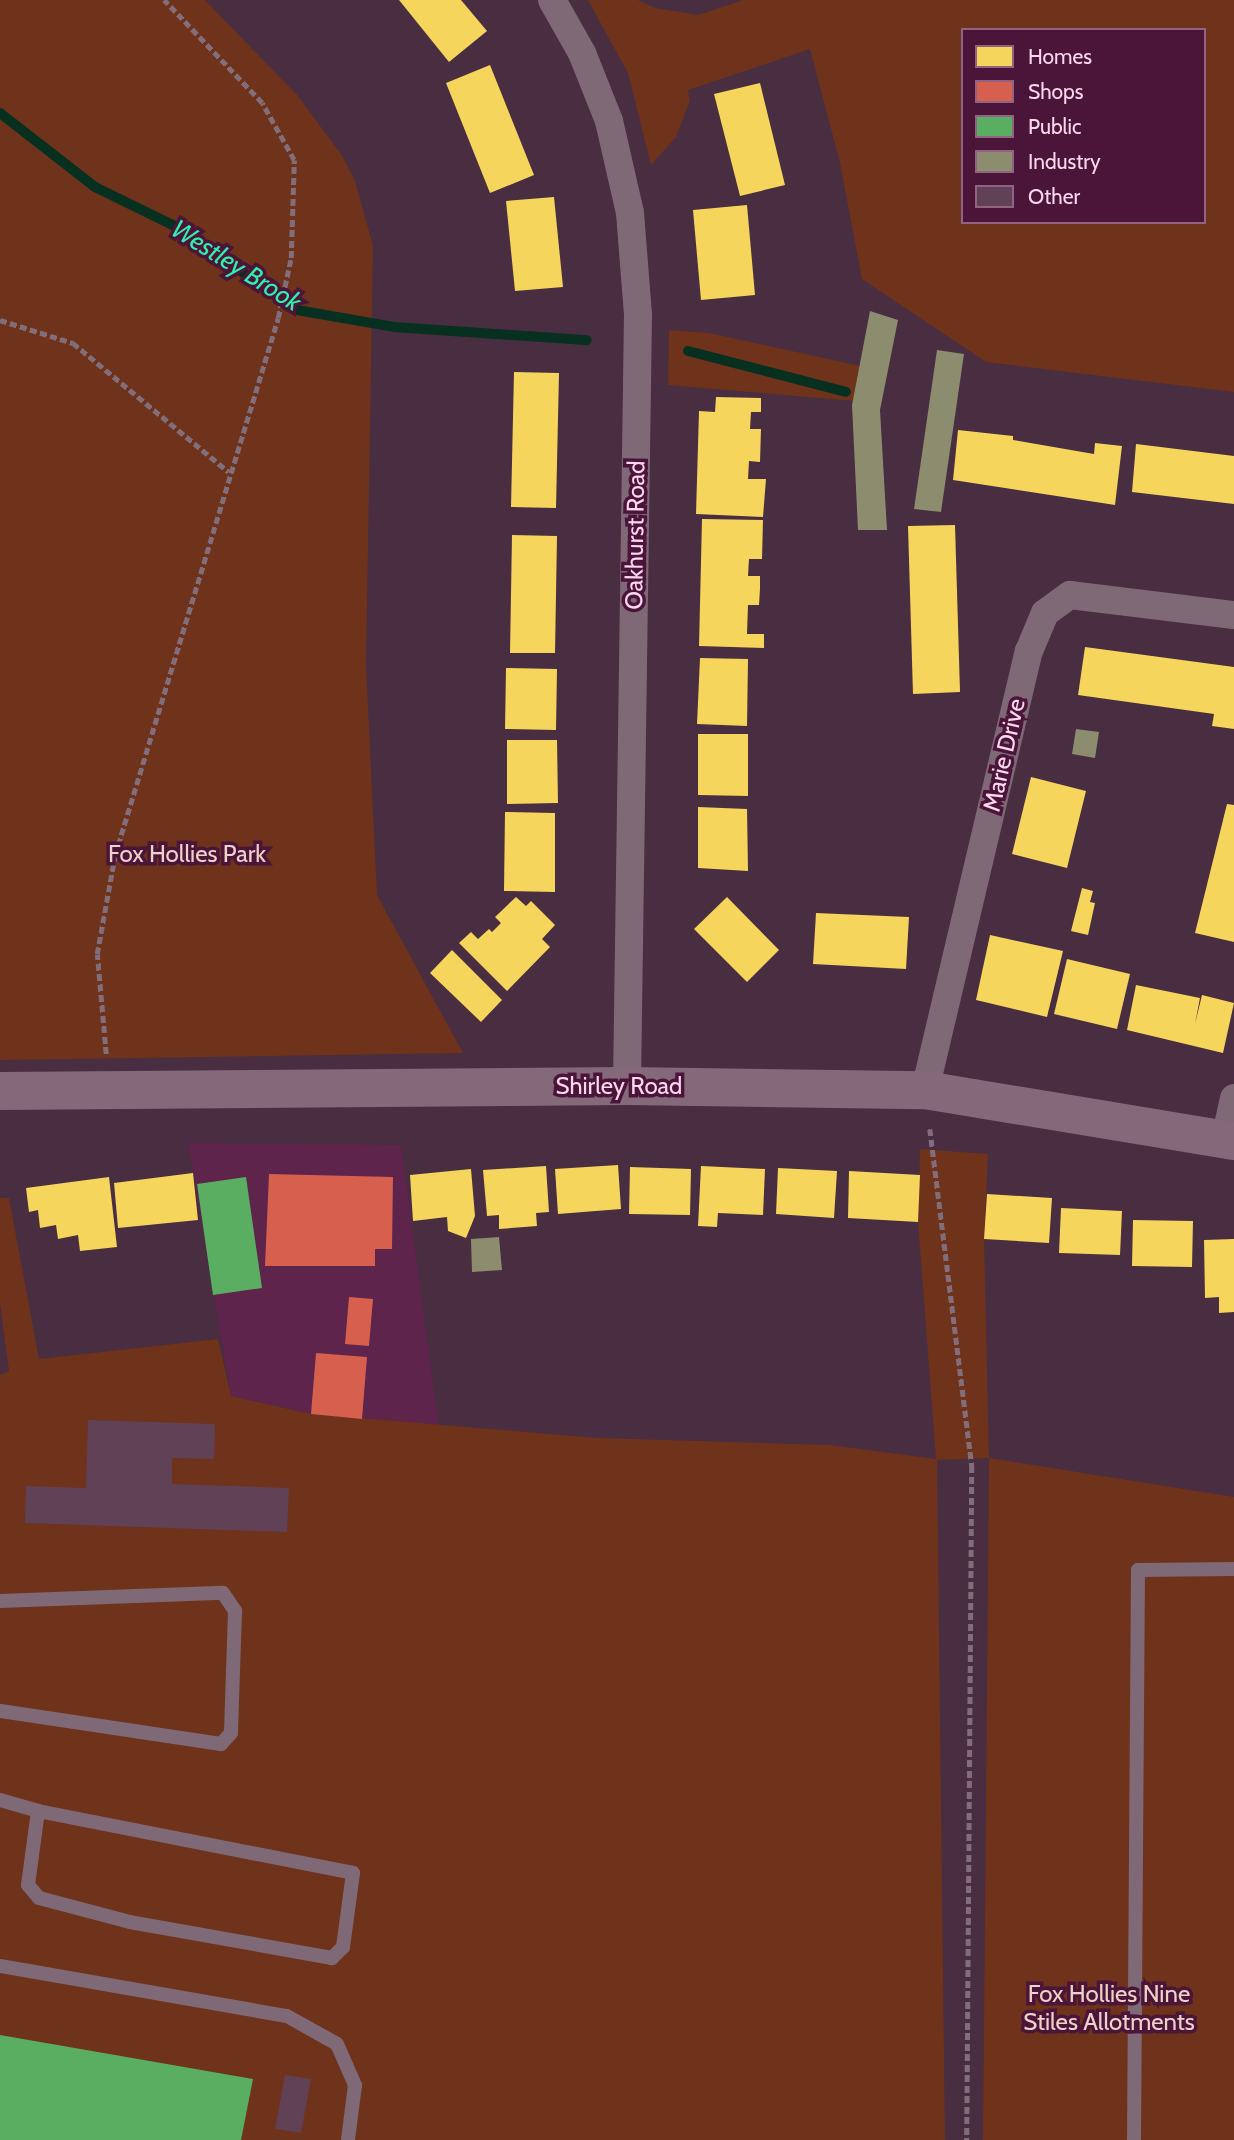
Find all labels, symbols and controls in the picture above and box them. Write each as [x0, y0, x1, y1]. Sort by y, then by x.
legend [961, 28, 1206, 224]
text: Homes [1028, 44, 1092, 69]
text: Shops [1028, 79, 1083, 104]
text: Public [1028, 114, 1082, 139]
text: Industry [1028, 149, 1101, 174]
text: Other [1028, 184, 1080, 209]
water label: Westley Brook [165, 214, 307, 318]
street label: Oakhurst Road [619, 460, 651, 610]
street label: Marie Drive [977, 696, 1031, 814]
park label: Fox Hollies Park [108, 840, 266, 868]
street label: Shirley Road [556, 1072, 682, 1100]
park label: Fox Hollies Nine Stiles Allotments [1023, 1980, 1195, 2036]

